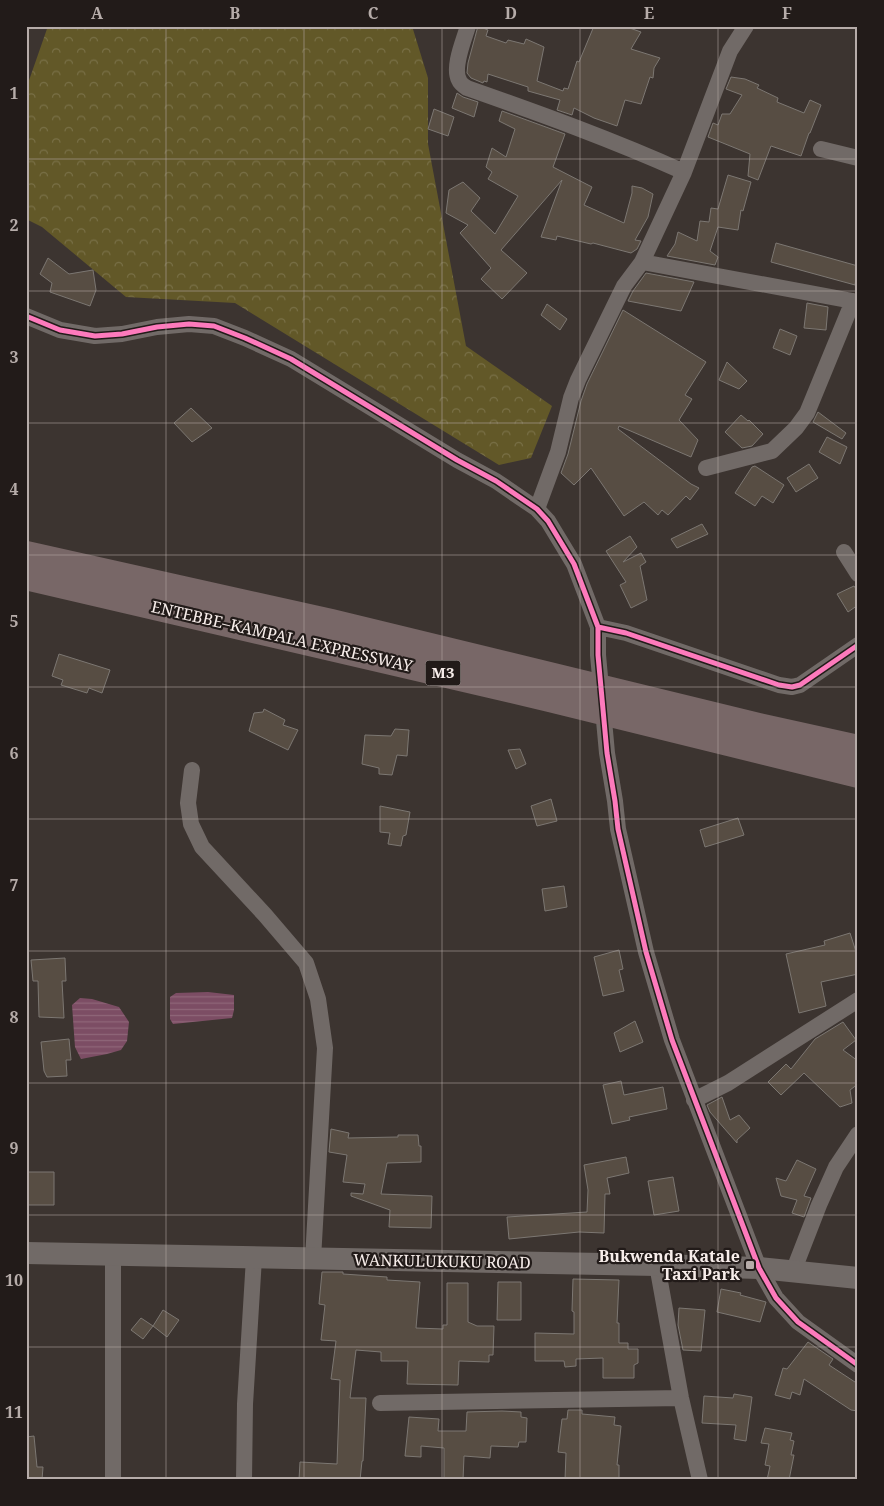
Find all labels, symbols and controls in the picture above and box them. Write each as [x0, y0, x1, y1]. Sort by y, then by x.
text: A [91, 2, 104, 24]
text: B [230, 2, 241, 24]
text: C [368, 2, 379, 24]
text: D [505, 2, 517, 24]
text: E [644, 2, 654, 24]
text: F [782, 2, 792, 24]
text: 1 [9, 82, 19, 104]
text: 2 [9, 214, 19, 236]
text: 3 [9, 346, 19, 368]
text: 4 [9, 478, 19, 500]
street label: ENTEBBE–KAMPALA EXPRESSWAY [149, 595, 416, 677]
text: 5 [9, 610, 19, 632]
road number: M3 [426, 660, 460, 686]
text: 6 [9, 742, 19, 764]
text: 7 [9, 874, 19, 896]
text: 8 [9, 1006, 19, 1028]
text: 9 [9, 1137, 19, 1159]
place label: Bukwenda Katale Taxi Park [599, 1245, 741, 1285]
street label: WANKULUKUKU ROAD [353, 1248, 531, 1274]
marker: Bukwenda Katale Taxi Park [744, 1259, 756, 1271]
text: 10 [5, 1269, 23, 1291]
text: 11 [5, 1401, 23, 1423]

